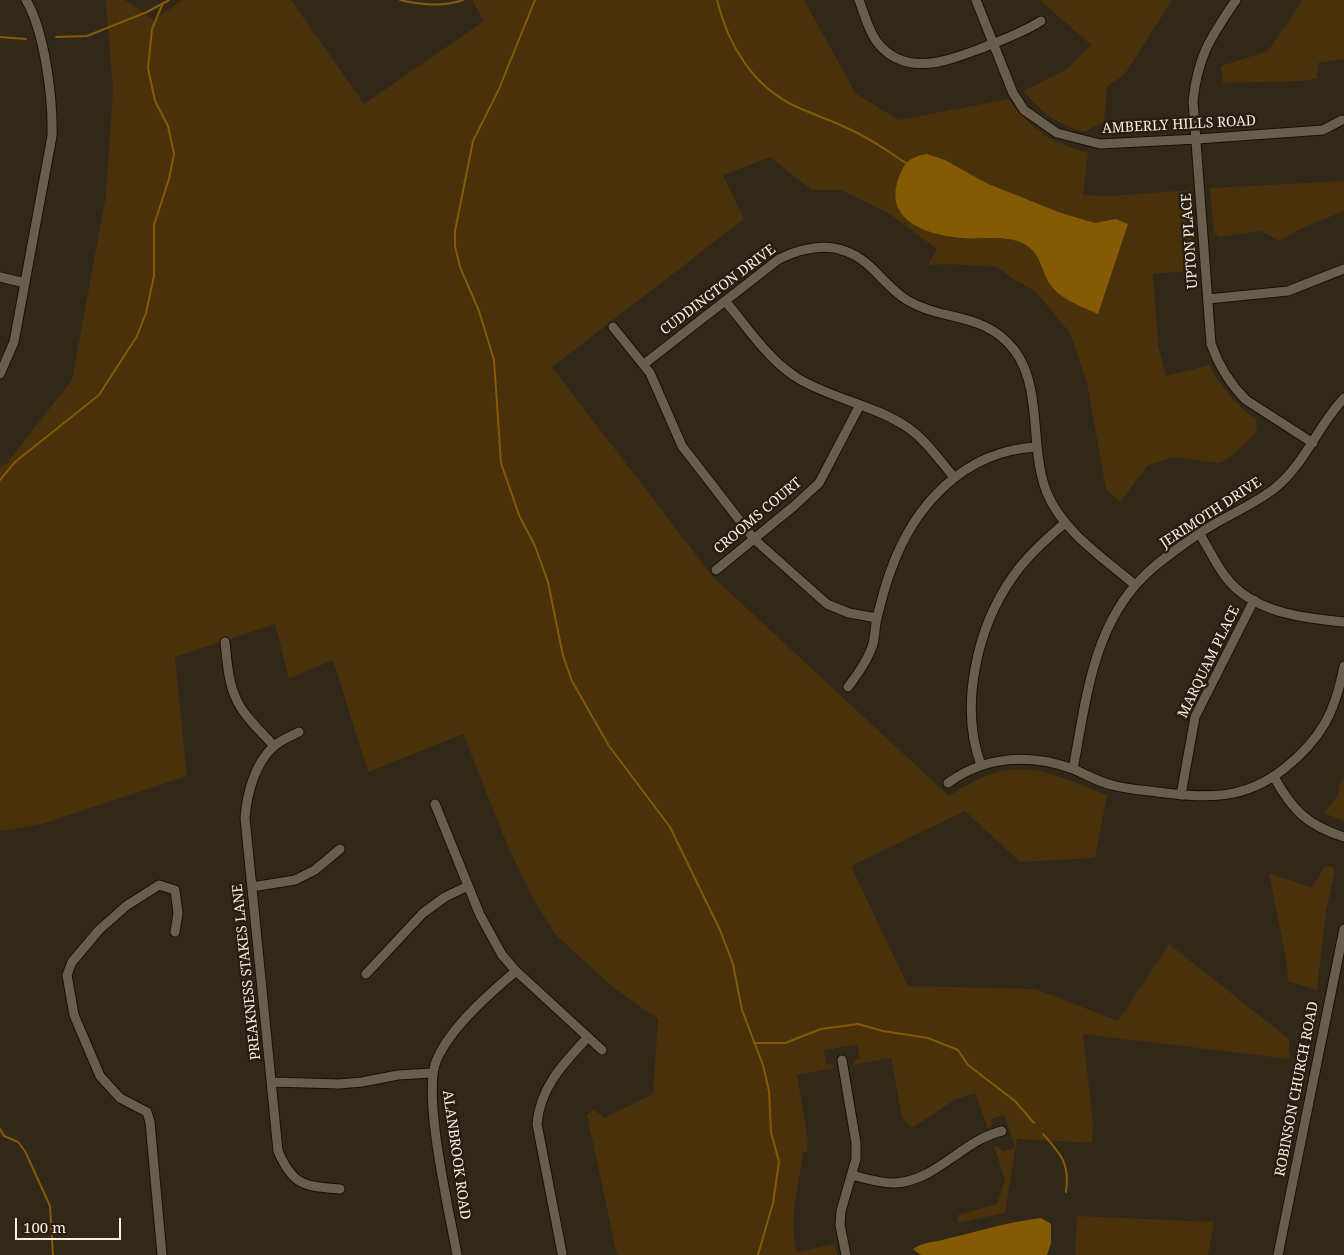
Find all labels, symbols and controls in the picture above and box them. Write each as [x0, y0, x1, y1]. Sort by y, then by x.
street label: AMBERLY HILLS ROAD [1101, 113, 1257, 137]
street label: UPTON PLACE [1178, 193, 1202, 289]
street label: CUDDINGTON DRIVE [657, 241, 779, 339]
street label: CROOMS COURT [711, 474, 805, 558]
street label: JERIMOTH DRIVE [1157, 474, 1265, 552]
street label: MARQUAM PLACE [1175, 603, 1243, 721]
street label: PREAKNESS STAKES LANE [229, 883, 265, 1061]
street label: ROBINSON CHURCH ROAD [1272, 1000, 1322, 1178]
street label: ALANBROOK ROAD [439, 1089, 473, 1221]
scale bar [18, 1208, 124, 1240]
text: 100 m [23, 1217, 66, 1237]

